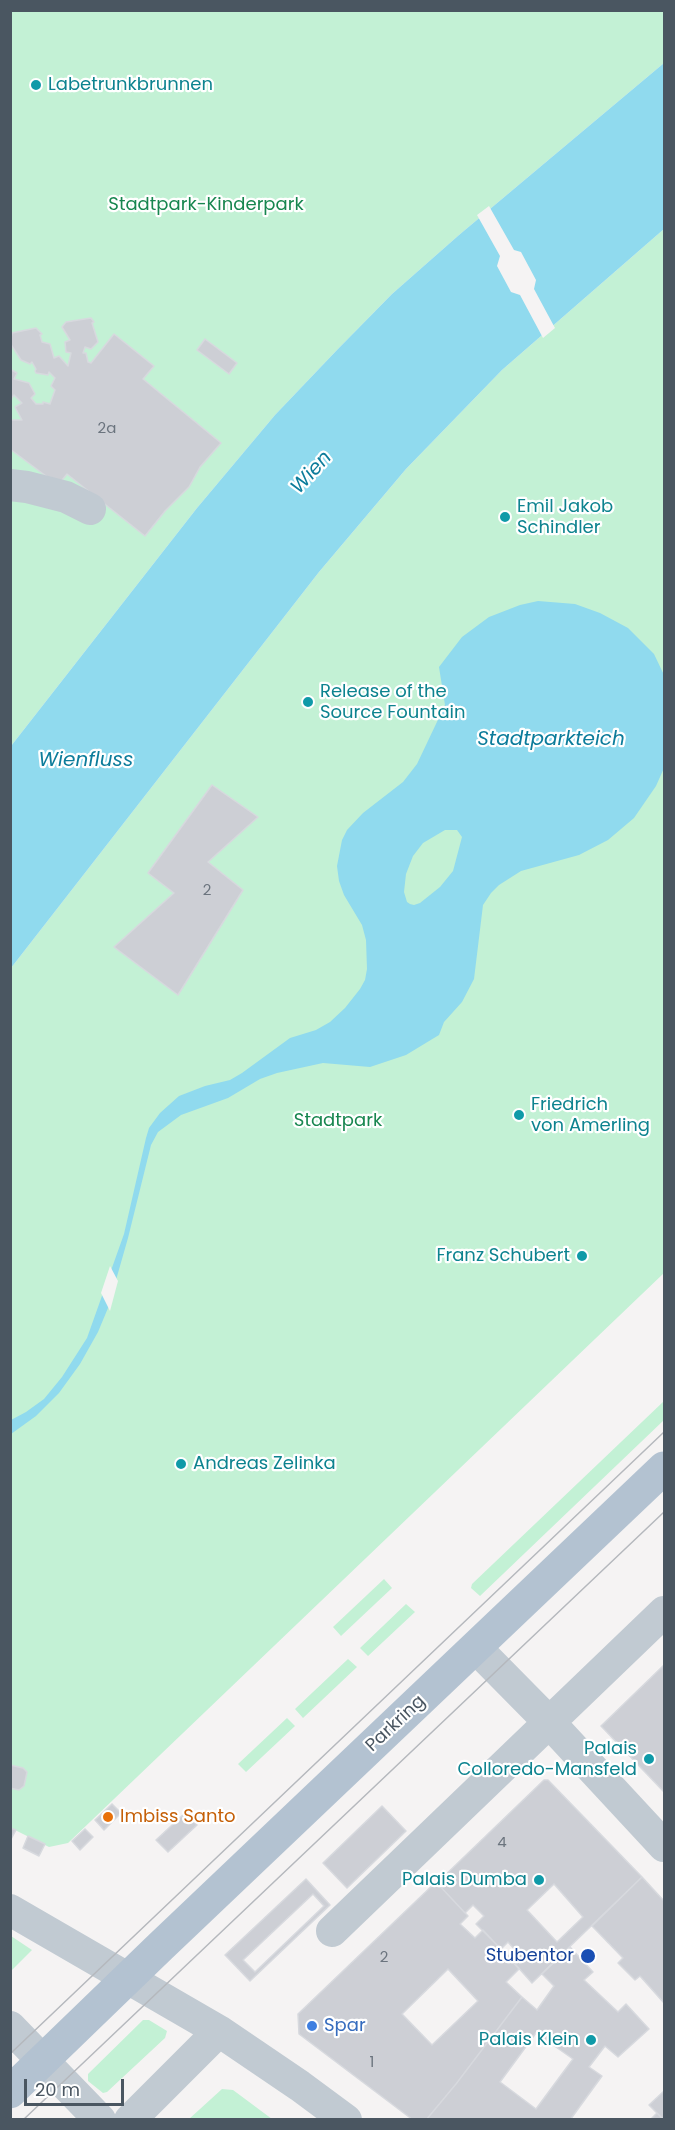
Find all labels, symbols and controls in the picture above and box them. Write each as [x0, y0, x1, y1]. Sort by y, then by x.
place label: Labetrunkbrunnen [48, 74, 213, 96]
marker: Labetrunkbrunnen [29, 78, 43, 92]
park label: Stadtpark-Kinderpark [108, 194, 304, 216]
house number: 2a [98, 420, 116, 438]
water label: Wien [286, 447, 338, 499]
place label: Emil Jakob Schindler [517, 496, 613, 538]
marker: Emil Jakob Schindler [498, 510, 512, 524]
place label: Release of the Source Fountain [320, 681, 466, 724]
marker: Release of the Source Fountain [301, 695, 315, 709]
water label: Stadtparkteich [477, 728, 625, 752]
water label: Wienfluss [39, 749, 133, 773]
house number: 2 [203, 882, 211, 900]
place label: Friedrich von Amerling [531, 1094, 650, 1136]
marker: Friedrich von Amerling [512, 1108, 526, 1122]
park label: Stadtpark [294, 1110, 382, 1132]
place label: Franz Schubert [436, 1245, 570, 1267]
marker: Franz Schubert [575, 1249, 589, 1263]
place label: Andreas Zelinka [193, 1453, 336, 1475]
marker: Andreas Zelinka [174, 1457, 188, 1471]
street label: Parkring [362, 1691, 430, 1757]
place label: Palais Colloredo-Mansfeld [457, 1738, 637, 1780]
marker: Palais Colloredo-Mansfeld [642, 1752, 656, 1766]
place label: Imbiss Santo [120, 1806, 235, 1828]
marker: Imbiss Santo [101, 1810, 115, 1824]
house number: 4 [497, 1834, 507, 1852]
place label: Palais Dumba [402, 1869, 527, 1891]
marker: Palais Dumba [532, 1873, 546, 1887]
place label: Stubentor [486, 1945, 574, 1967]
marker: Stubentor [579, 1947, 597, 1965]
house number: 2 [380, 1949, 388, 1967]
place label: Spar [324, 2015, 366, 2037]
marker: Spar [305, 2019, 319, 2033]
place label: Palais Klein [479, 2029, 579, 2051]
marker: Palais Klein [584, 2033, 598, 2047]
house number: 1 [370, 2054, 374, 2072]
scale bar [27, 2067, 128, 2105]
text: 20 m [35, 2077, 80, 2102]

